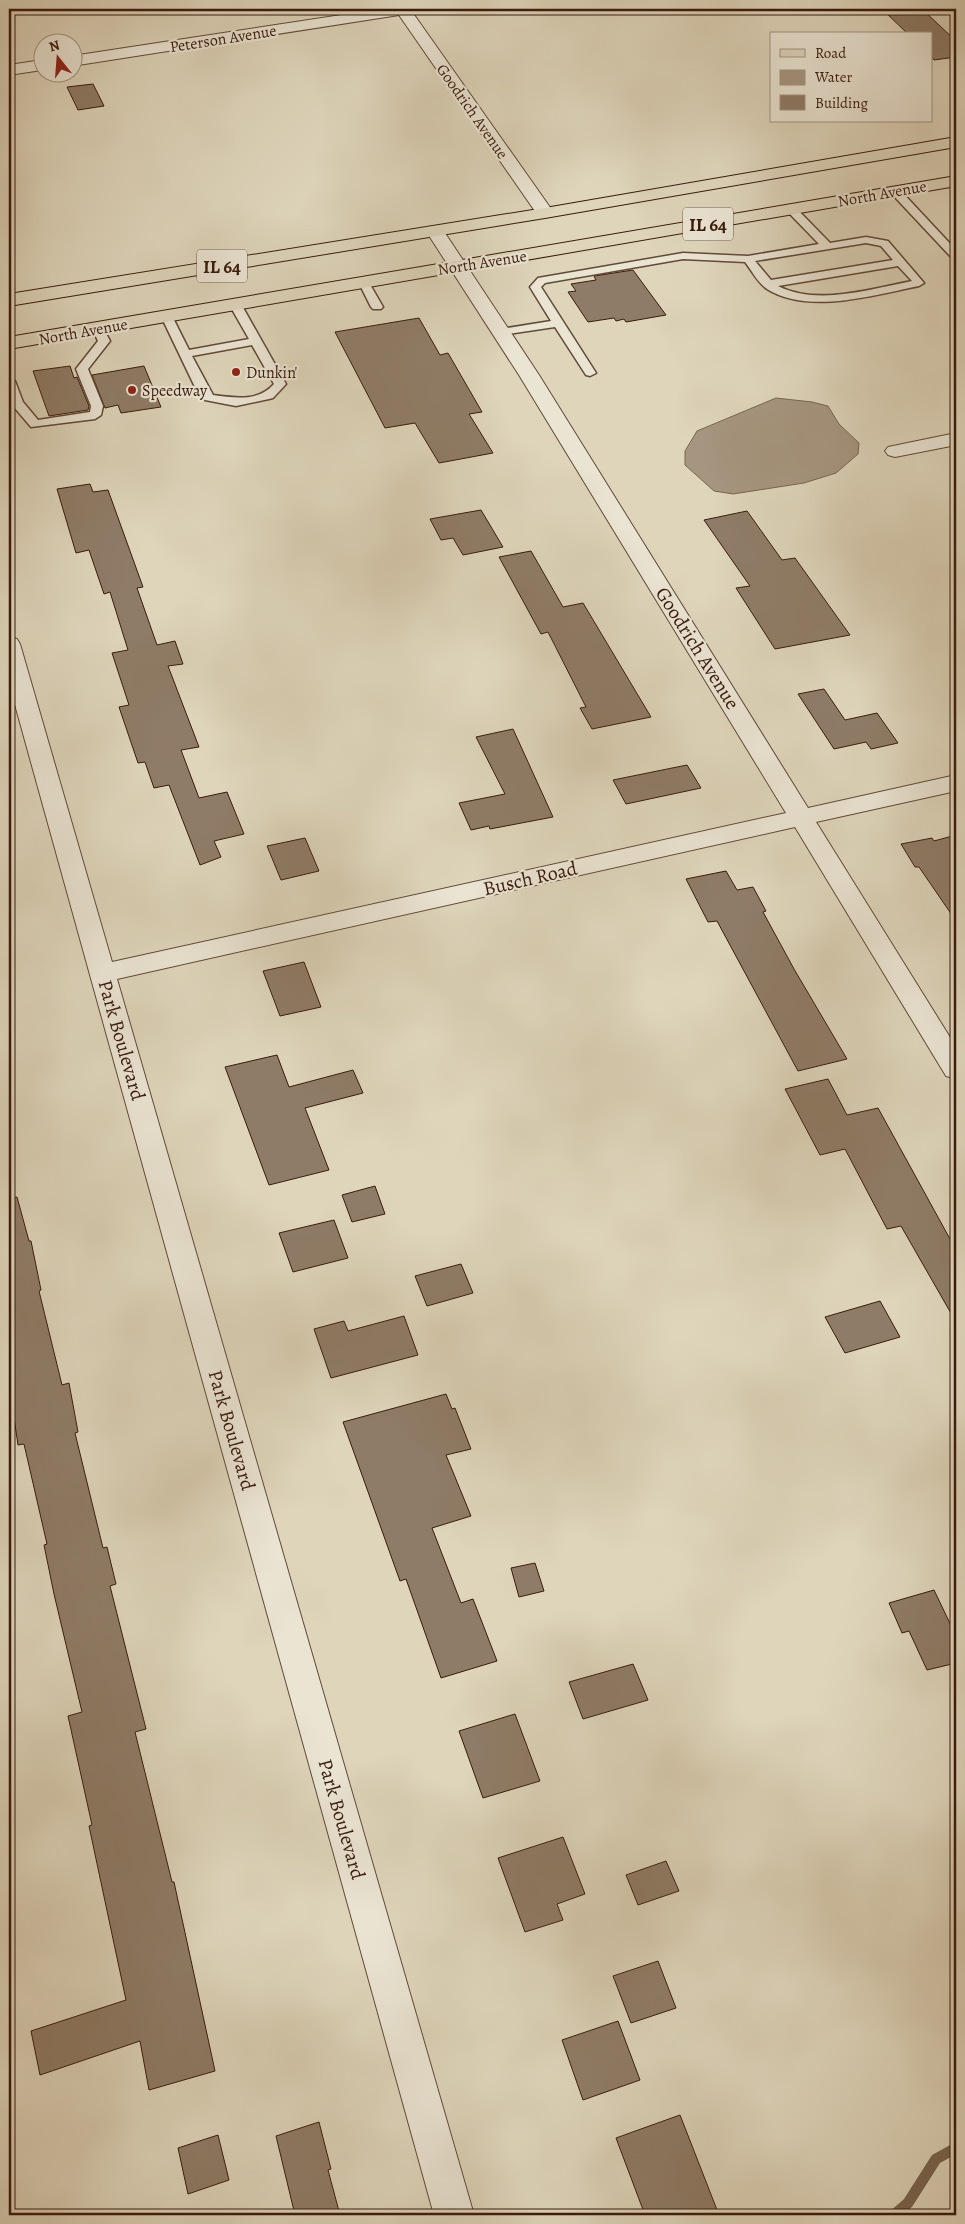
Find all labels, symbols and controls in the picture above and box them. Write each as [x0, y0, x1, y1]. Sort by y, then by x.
street label: Peterson Avenue [168, 20, 278, 58]
north arrow [32, 32, 82, 82]
legend [770, 32, 932, 122]
text: N [47, 35, 62, 57]
text: Road [815, 43, 847, 63]
street label: Goodrich Avenue [431, 60, 513, 164]
text: Water [814, 67, 852, 87]
text: Building [815, 93, 868, 113]
street label: North Avenue [836, 175, 928, 213]
road number: IL 64 [683, 208, 733, 240]
street label: North Avenue [436, 245, 528, 281]
road number: IL 64 [197, 250, 247, 282]
street label: North Avenue [37, 313, 129, 351]
place label: Dunkin' [246, 362, 298, 384]
marker: Dunkin' [230, 366, 242, 378]
place label: Speedway [142, 380, 208, 402]
marker: Speedway [126, 384, 138, 396]
street label: Goodrich Avenue [649, 582, 746, 715]
street label: Busch Road [481, 855, 580, 902]
street label: Park Boulevard [91, 977, 152, 1104]
street label: Park Boulevard [201, 1367, 262, 1494]
street label: Park Boulevard [311, 1756, 372, 1883]

